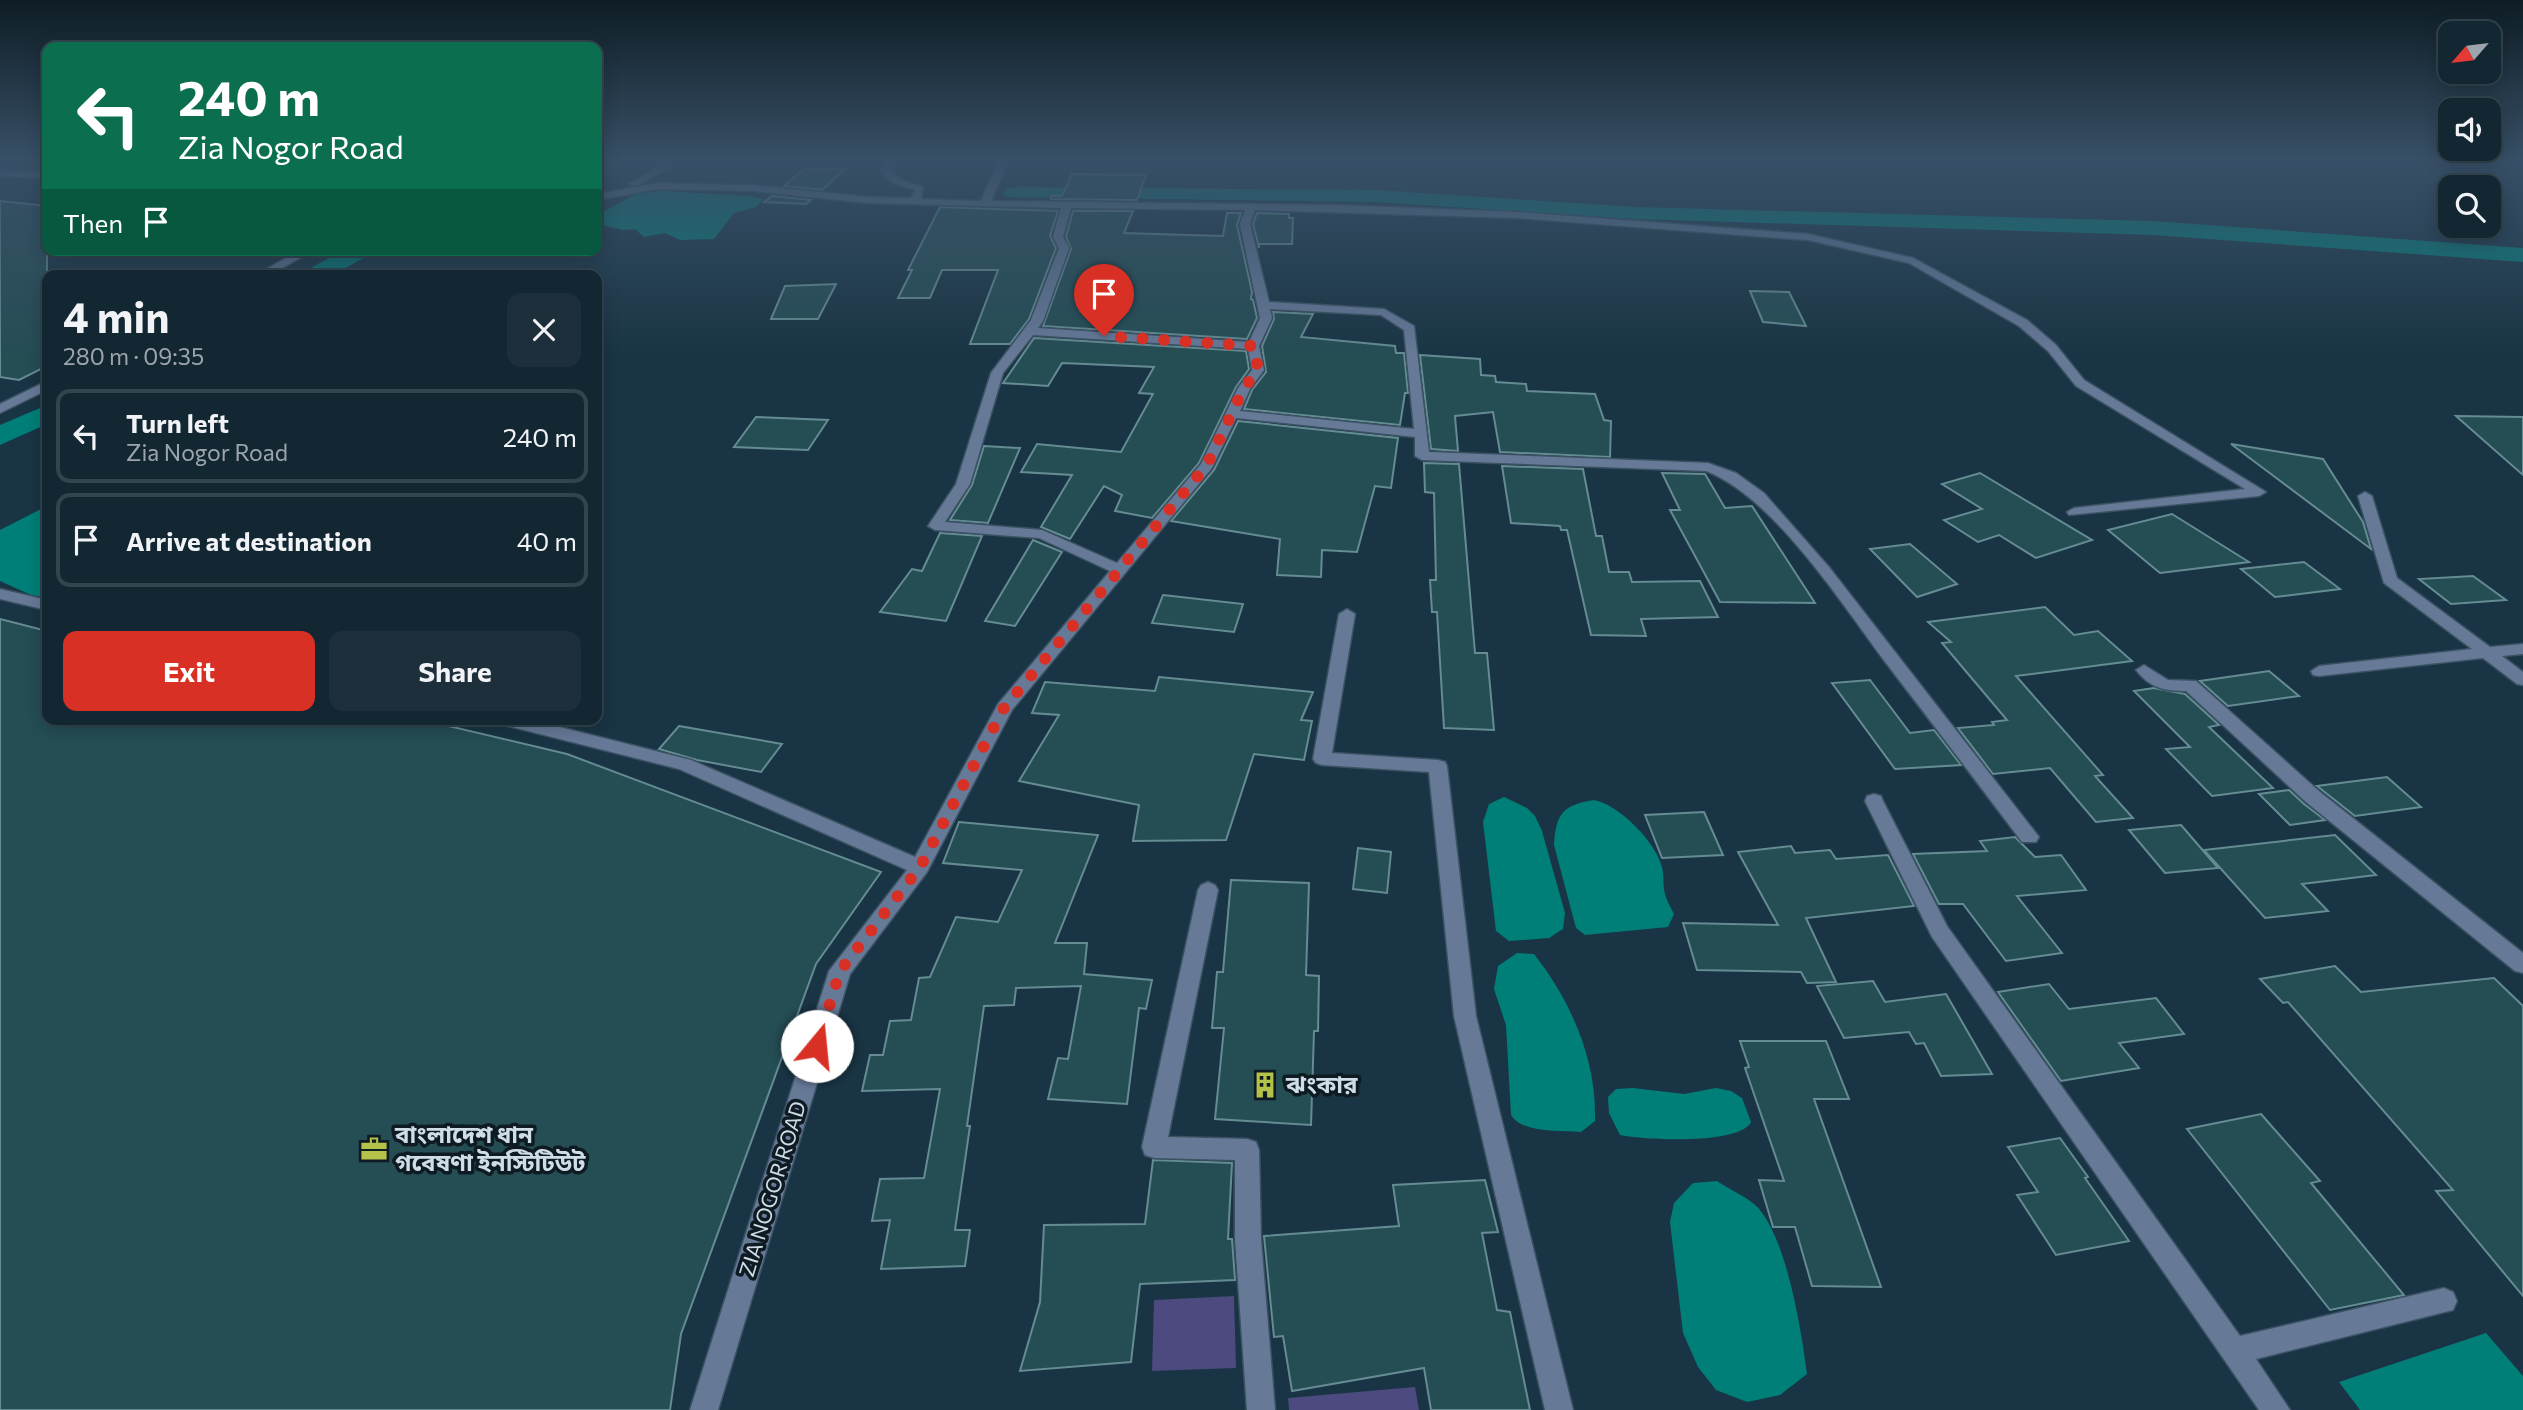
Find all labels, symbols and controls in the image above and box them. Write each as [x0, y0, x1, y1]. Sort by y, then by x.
north arrow [2438, 21, 2501, 84]
map controls [2438, 21, 2501, 238]
text: 240 m [178, 66, 320, 126]
icon: left [63, 70, 154, 161]
button: sound [2438, 98, 2501, 161]
text: Zia Nogor Road [178, 126, 404, 166]
button: search [2438, 175, 2501, 238]
icon: arrive [137, 203, 175, 241]
text: Then [63, 207, 123, 238]
pin [1074, 264, 1134, 336]
icon: arrive [1085, 275, 1123, 313]
text: 4 min [63, 290, 169, 342]
button: close [507, 293, 581, 367]
text: 280 m · 09:35 [63, 342, 204, 370]
text: Turn left [126, 407, 229, 438]
icon: left [67, 417, 105, 455]
text: 240 m [503, 421, 577, 452]
text: Zia Nogor Road [126, 438, 288, 466]
icon: arrive [67, 521, 105, 559]
text: Arrive at destination [126, 525, 372, 556]
text: 40 m [517, 525, 577, 556]
button: Exit [63, 631, 315, 711]
button: Share [329, 631, 581, 711]
position arrow [780, 1009, 854, 1083]
place label: ঝংকার [1285, 1069, 1358, 1098]
building icon: ঝংকার [1250, 1070, 1280, 1100]
street label: ZIA NOGOR ROAD [733, 1098, 810, 1279]
place label: বাংলাদেশ ধান গবেষণা ইনস্টিটিউট [394, 1119, 586, 1176]
office icon: বাংলাদেশ ধান গবেষণা ইনস্টিটিউট [359, 1134, 389, 1164]

